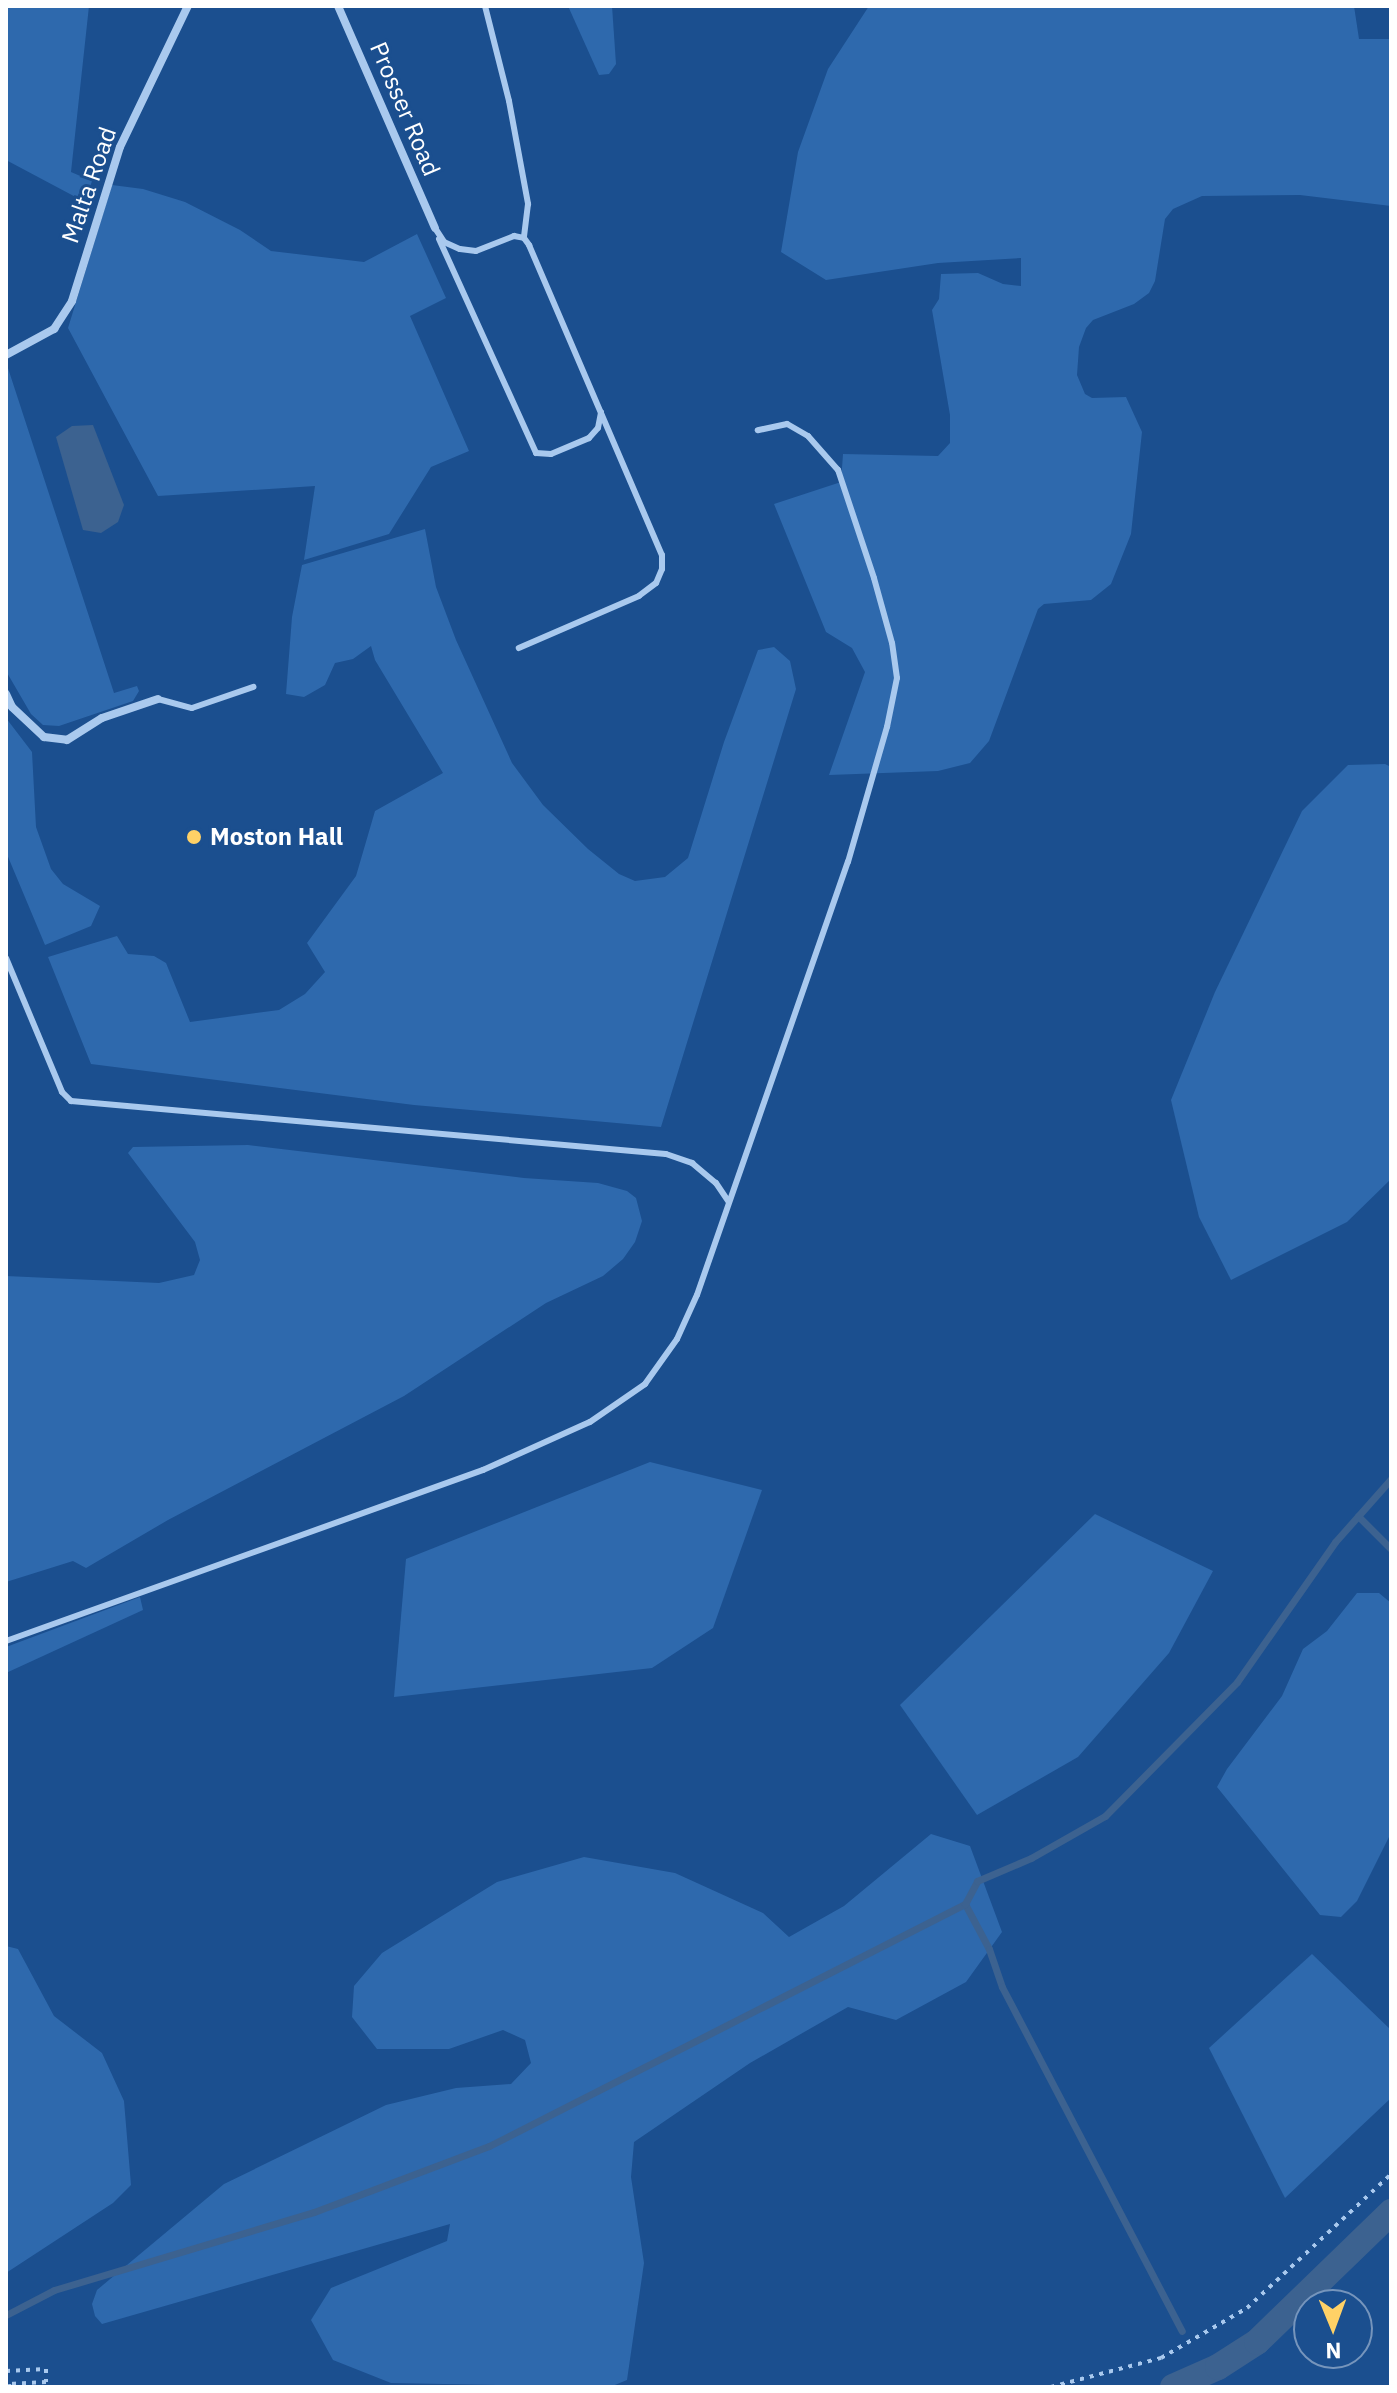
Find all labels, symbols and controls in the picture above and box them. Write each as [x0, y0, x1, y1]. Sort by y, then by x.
street label: Prosser Road [364, 38, 446, 180]
street label: Malta Road [56, 123, 122, 247]
place label: Moston Hall [210, 823, 343, 851]
marker: Moston Hall [185, 828, 203, 846]
north arrow [1293, 2289, 1373, 2369]
text: N [1325, 2337, 1342, 2366]

